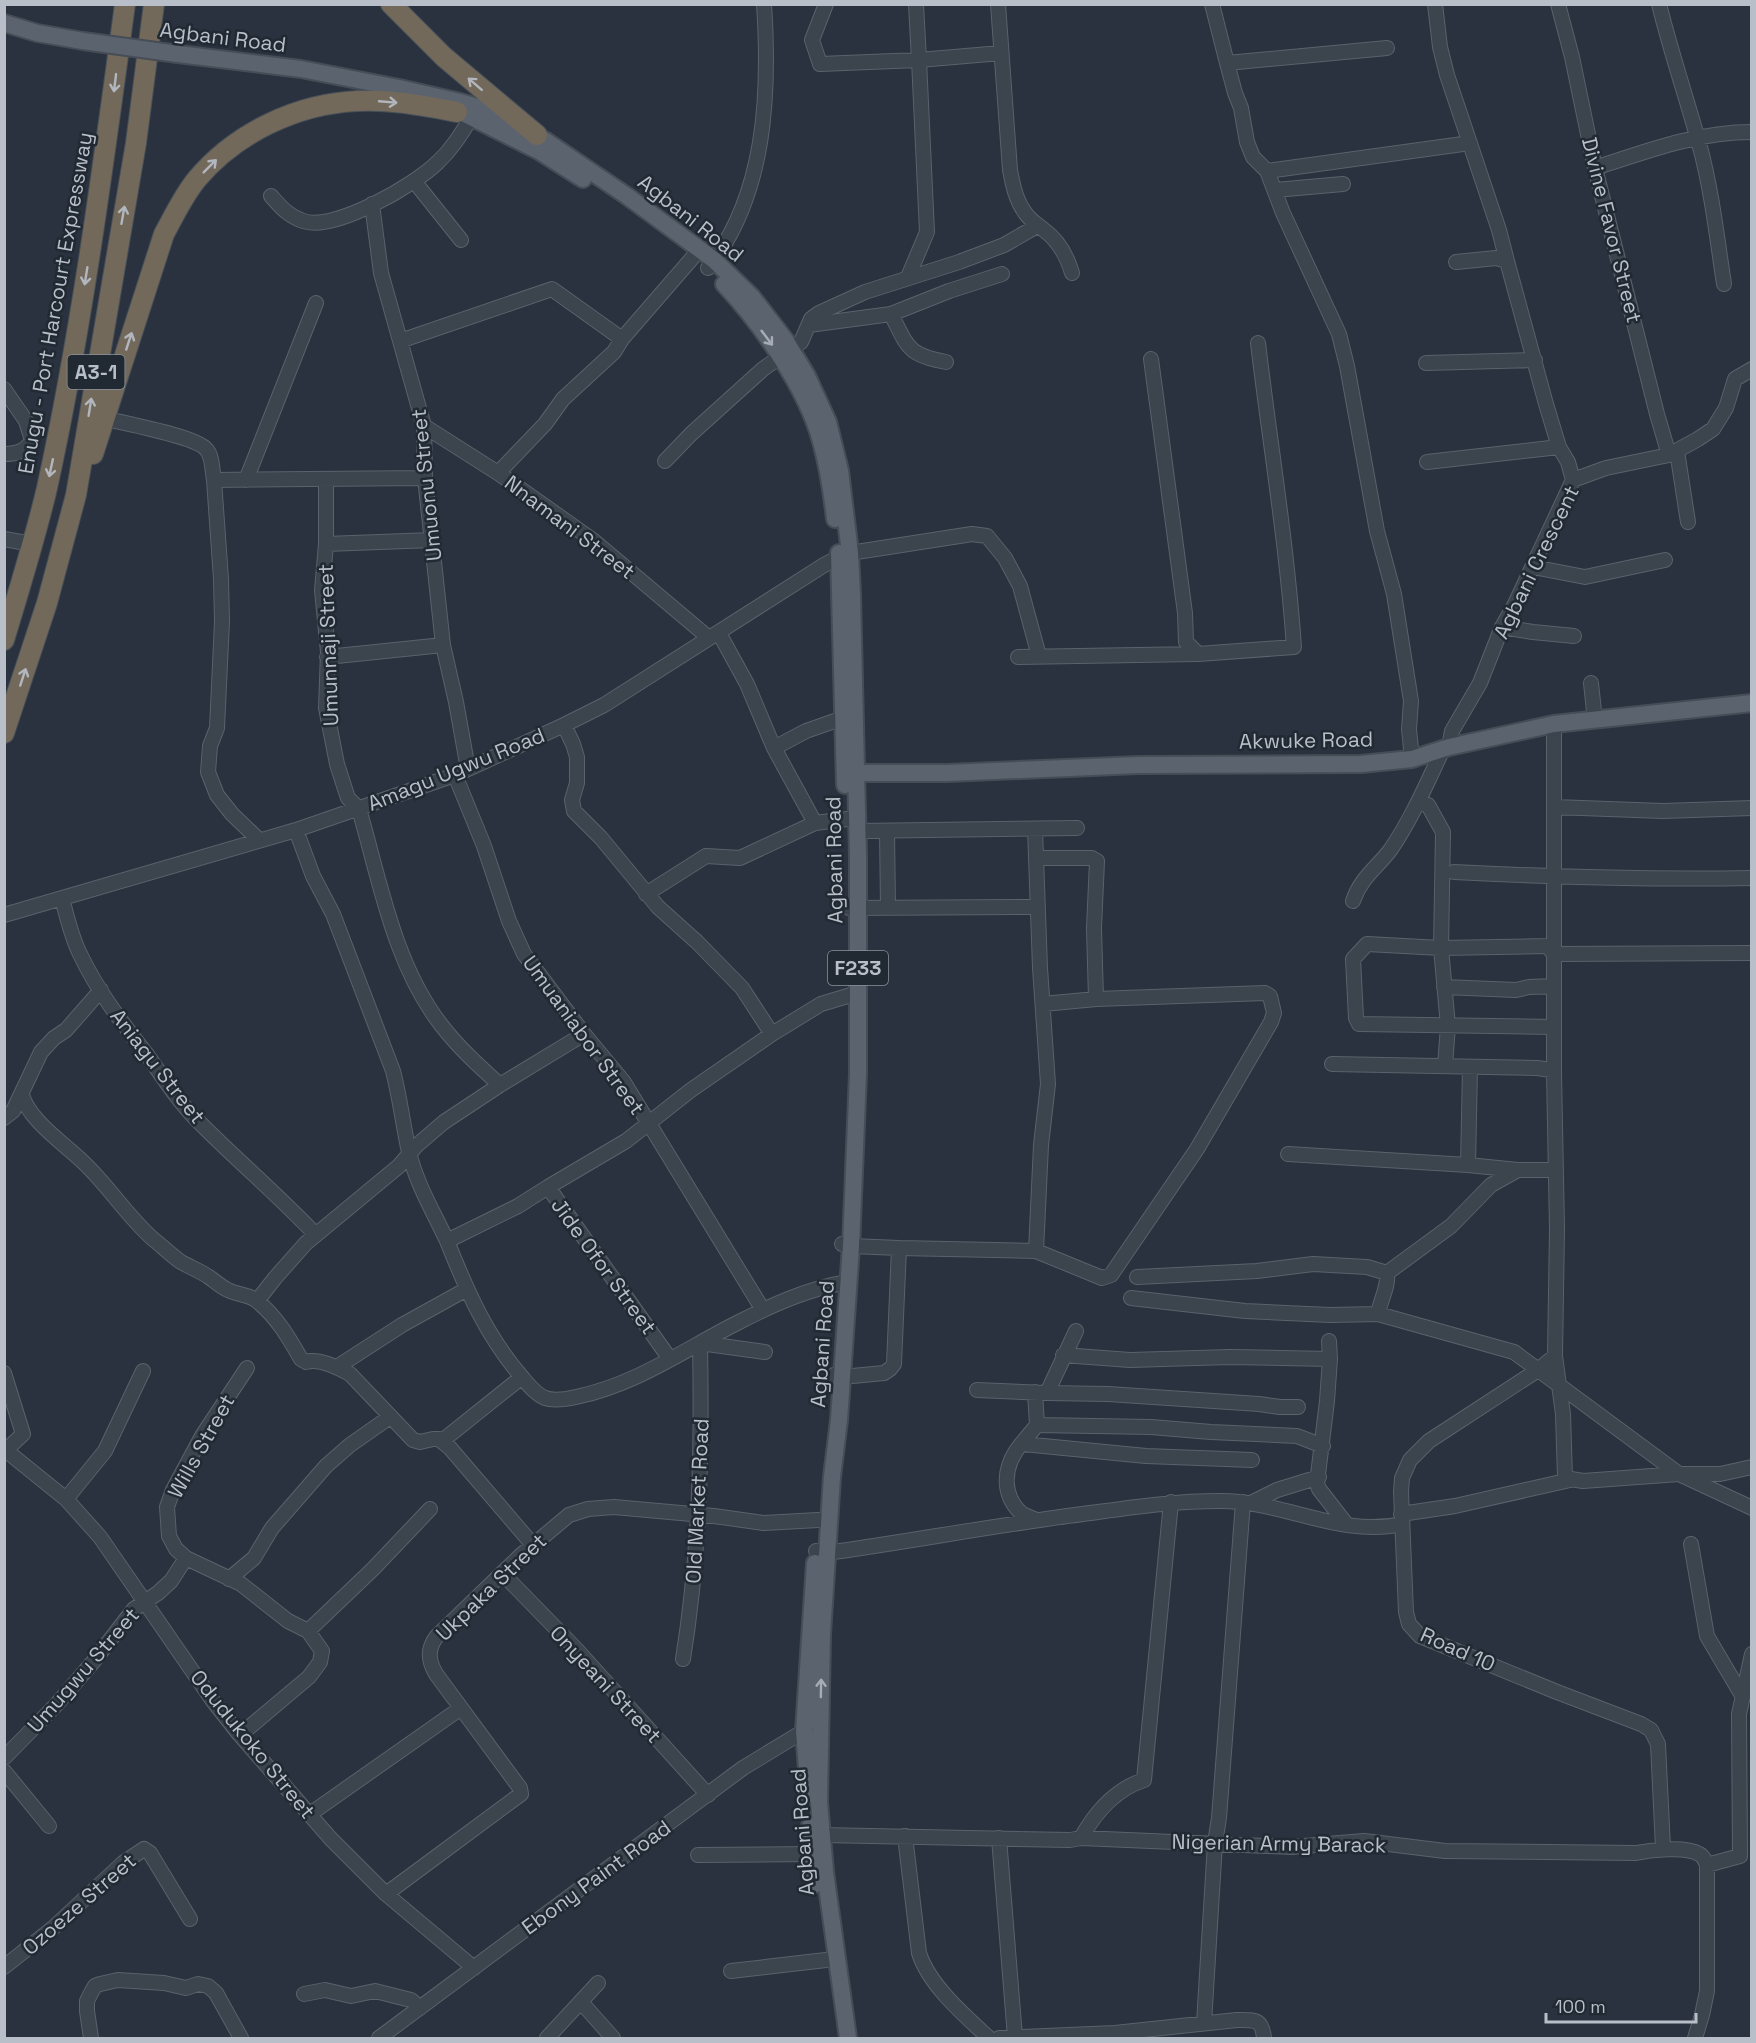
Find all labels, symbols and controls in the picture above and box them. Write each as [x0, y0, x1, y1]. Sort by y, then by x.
street label: Agbani Road [158, 16, 288, 58]
one-way arrow [109, 73, 120, 93]
one-way arrow [467, 78, 483, 91]
one-way arrow [377, 97, 397, 108]
street label: Enugu - Port Harcourt Expressway [12, 130, 98, 476]
street label: Divine Favor Street [1576, 134, 1648, 326]
one-way arrow [203, 158, 218, 173]
street label: Agbani Road [633, 168, 749, 268]
one-way arrow [118, 205, 129, 225]
one-way arrow [80, 266, 91, 286]
one-way arrow [761, 330, 774, 346]
one-way arrow [124, 332, 135, 351]
road number: A3-1 [68, 355, 124, 389]
one-way arrow [85, 397, 96, 417]
street label: Umuonu Street [405, 408, 447, 562]
one-way arrow [45, 458, 56, 477]
street label: Nnamani Street [499, 469, 641, 585]
street label: Agbani Crescent [1487, 481, 1585, 643]
street label: Umunnaji Street [312, 563, 344, 727]
one-way arrow [18, 668, 29, 687]
street label: Amagu Ugwu Road [363, 721, 549, 817]
street label: Akwuke Road [1239, 725, 1373, 755]
street label: Agbani Road [819, 796, 849, 924]
street label: Umuaniabor Street [517, 950, 651, 1120]
road number: F233 [828, 951, 888, 985]
street label: Aniagu Street [105, 1003, 211, 1129]
street label: Jide Ofor Street [545, 1192, 663, 1340]
street label: Agbani Road [804, 1280, 840, 1408]
street label: Wills Street [161, 1389, 241, 1503]
street label: Old Market Road [679, 1418, 715, 1584]
street label: Ukpaka Street [430, 1527, 552, 1647]
street label: Umugwu Street [21, 1602, 145, 1738]
street label: Onyeani Street [544, 1619, 668, 1749]
street label: Road 10 [1416, 1621, 1500, 1677]
street label: Odudukoko Street [185, 1664, 321, 1824]
one-way arrow [815, 1678, 827, 1698]
street label: Agbani Road [784, 1768, 820, 1896]
street label: Ebony Paint Road [516, 1814, 676, 1940]
street label: Nigerian Army Barack [1171, 1828, 1387, 1858]
street label: Ozoeze Street [16, 1847, 142, 1961]
scale bar [1546, 1986, 1696, 2024]
text: 100 m [1555, 1995, 1606, 2018]

